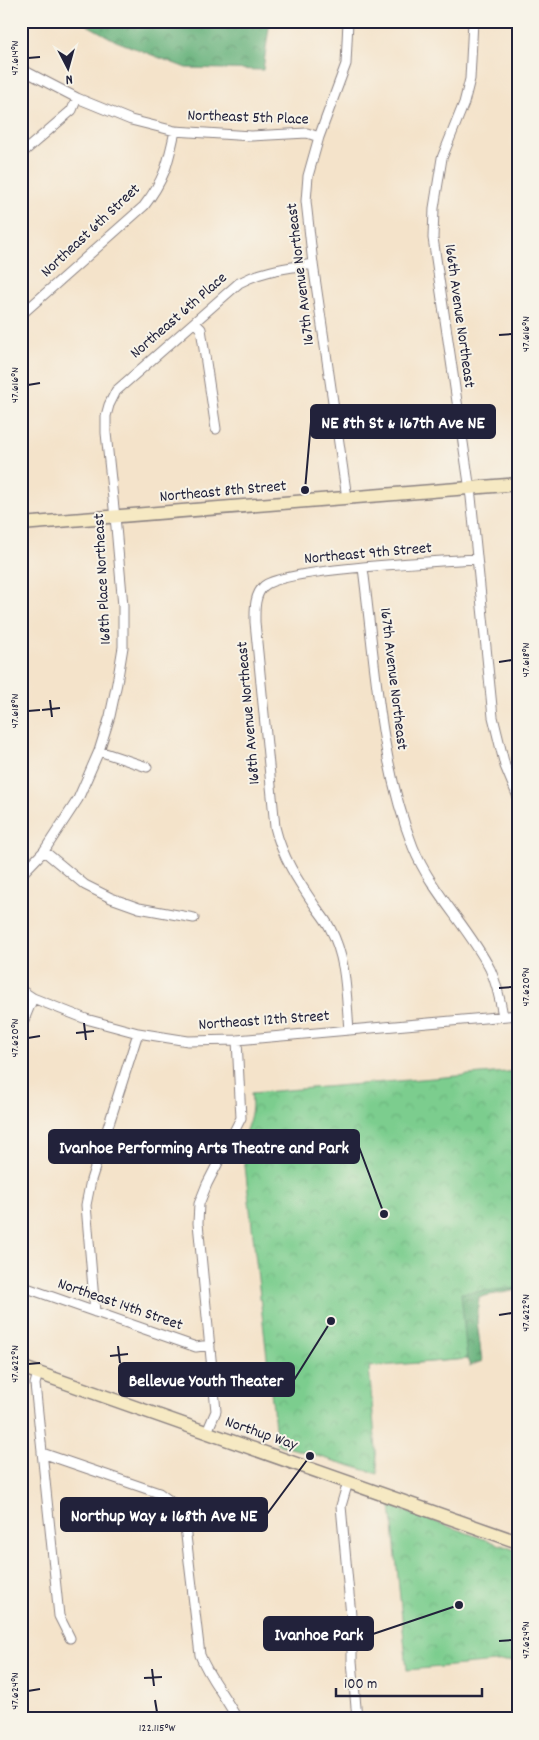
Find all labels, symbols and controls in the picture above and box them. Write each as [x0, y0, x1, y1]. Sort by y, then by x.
text: 47.614°N [7, 41, 24, 75]
north arrow [42, 42, 92, 92]
text: N [65, 69, 74, 89]
street label: Northeast 5th Place [187, 104, 309, 132]
street label: Northeast 6th Street [36, 179, 146, 283]
street label: 167th Avenue Northeast [281, 201, 321, 346]
street label: 166th Avenue Northeast [438, 243, 480, 389]
street label: Northeast 6th Place [125, 267, 233, 365]
text: 47.616°N [518, 316, 535, 352]
text: 47.616°N [7, 367, 24, 403]
callout: NE 8th St & 167th Ave NE [311, 405, 495, 438]
text: NE 8th St & 167th Ave NE [321, 412, 485, 437]
street label: Northeast 8th Street [159, 475, 287, 509]
street label: 168th Place Northeast [88, 513, 118, 645]
street label: Northeast 9th Street [303, 537, 433, 571]
street label: 167th Avenue Northeast [373, 607, 413, 752]
street label: 168th Avenue Northeast [231, 640, 267, 785]
text: 47.618°N [518, 643, 535, 677]
text: 47.618°N [7, 694, 24, 728]
text: 47.620°N [518, 967, 535, 1007]
street label: Northeast 12th Street [198, 1005, 330, 1037]
text: 47.620°N [7, 1018, 24, 1058]
callout: Ivanhoe Performing Arts Theatre and Park [49, 1130, 359, 1163]
text: Ivanhoe Performing Arts Theatre and Park [59, 1137, 350, 1162]
street label: Northeast 14th Street [54, 1273, 186, 1337]
text: 47.622°N [518, 1294, 535, 1332]
text: 47.622°N [7, 1345, 24, 1383]
callout: Bellevue Youth Theater [119, 1363, 294, 1396]
text: Bellevue Youth Theater [129, 1370, 284, 1395]
street label: Northup Way [222, 1411, 301, 1457]
callout: Northup Way & 168th Ave NE [61, 1498, 267, 1531]
text: Northup Way & 168th Ave NE [71, 1505, 258, 1530]
callout: Ivanhoe Park [264, 1617, 373, 1650]
text: 47.624°N [518, 1621, 535, 1659]
text: Ivanhoe Park [275, 1624, 364, 1649]
scale bar [336, 1665, 483, 1697]
text: 47.624°N [7, 1672, 24, 1710]
text: 100 m [344, 1674, 377, 1696]
text: 122.115°W [139, 1720, 175, 1737]

